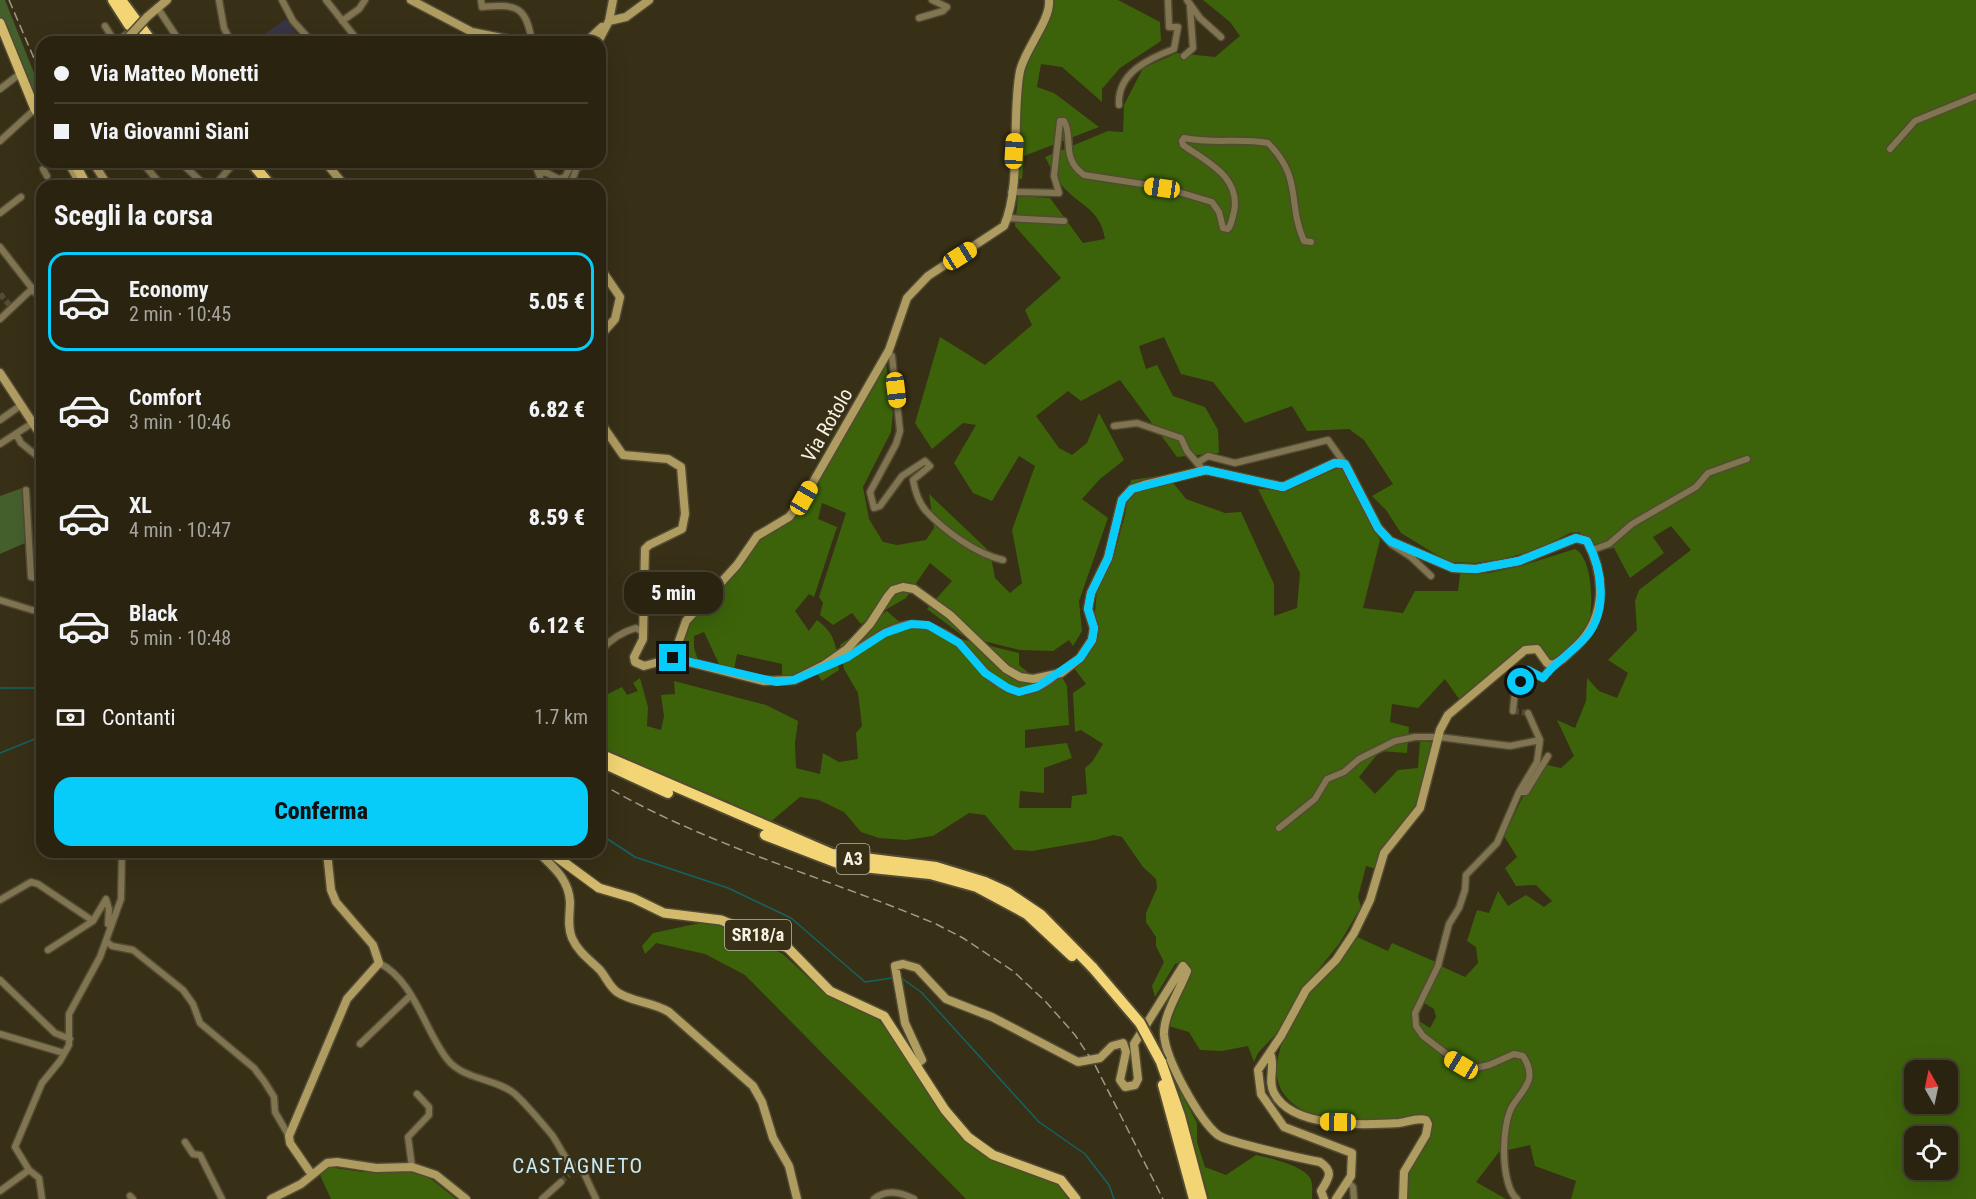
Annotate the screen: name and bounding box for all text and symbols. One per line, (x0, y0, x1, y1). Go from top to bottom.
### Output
text: Via Matteo Monetti (90, 61, 259, 86)
text: Via Giovanni Siani (90, 119, 249, 144)
car (1004, 133, 1024, 169)
car (1143, 177, 1181, 199)
text: Scegli la corsa (54, 200, 213, 232)
car (940, 239, 980, 273)
icon: car (57, 275, 111, 329)
text: Economy (129, 277, 209, 302)
text: 5.05 € (529, 289, 585, 314)
text: 2 min · 10:45 (129, 302, 231, 326)
car (885, 371, 907, 409)
icon: car (57, 383, 111, 437)
street label: Via Rotolo (796, 384, 858, 466)
text: Comfort (129, 385, 202, 410)
text: 6.82 € (529, 397, 585, 422)
text: 3 min · 10:46 (129, 410, 231, 434)
car (787, 478, 821, 518)
icon: car (57, 491, 111, 545)
text: XL (129, 493, 152, 518)
text: 8.59 € (529, 505, 585, 530)
text: 4 min · 10:47 (129, 518, 231, 542)
callout: 5 min (624, 571, 722, 613)
text: 5 min (651, 581, 696, 605)
icon: car (57, 599, 111, 653)
text: Black (129, 601, 178, 626)
text: 6.12 € (529, 613, 585, 638)
text: 5 min · 10:48 (129, 626, 231, 650)
route end (659, 644, 686, 671)
route start (1507, 668, 1534, 695)
icon: cash (54, 701, 87, 734)
text: Contanti (102, 705, 175, 730)
text: 1.7 km (534, 705, 588, 729)
button: Conferma (54, 777, 588, 846)
road number: A3 (836, 844, 870, 874)
road number: SR18/a (725, 920, 791, 950)
car (1441, 1048, 1481, 1082)
north arrow (1904, 1060, 1958, 1114)
map controls (1904, 1060, 1958, 1180)
car (1320, 1113, 1356, 1131)
button: locate (1904, 1126, 1958, 1180)
district label: CASTAGNETO (512, 1154, 644, 1178)

